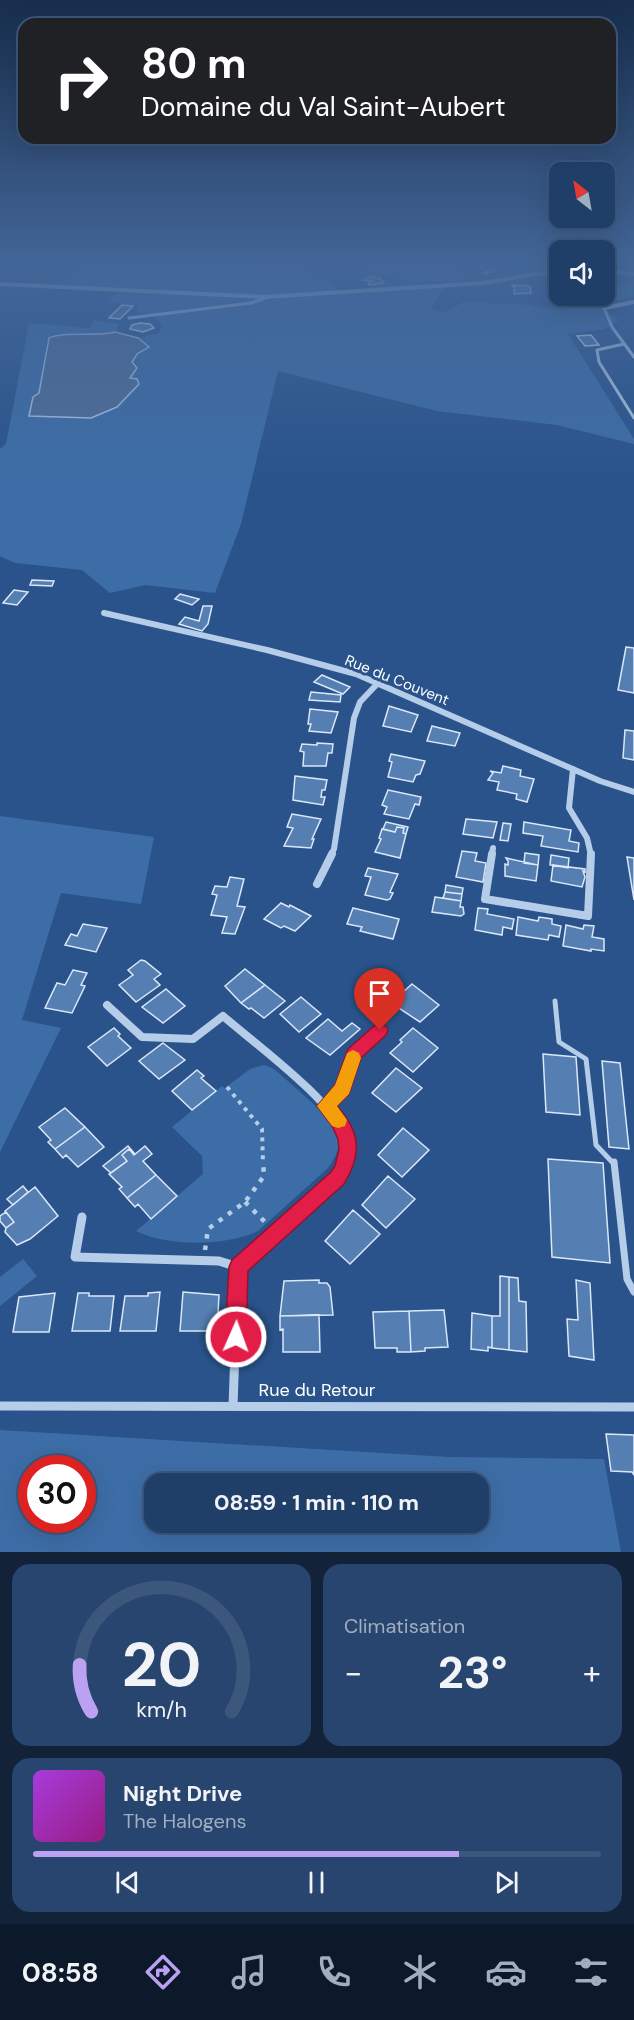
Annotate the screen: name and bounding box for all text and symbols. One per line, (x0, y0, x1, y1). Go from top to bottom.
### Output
text: 80 m (141, 36, 247, 91)
icon: right (42, 42, 120, 120)
text: Domaine du Val Saint-Aubert (141, 89, 505, 124)
north arrow (549, 162, 615, 228)
map controls (549, 162, 615, 306)
button: sound (549, 240, 615, 306)
street label: Rue du Couvent (342, 650, 452, 710)
pin (354, 968, 405, 1030)
icon: arrive (363, 977, 396, 1010)
position arrow (204, 1305, 268, 1369)
street label: Rue du Retour (259, 1378, 376, 1402)
speed limit sign: 30 (18, 1455, 96, 1533)
text: 08:59 · 1 min · 110 m (214, 1488, 419, 1517)
text: Climatisation (344, 1613, 465, 1639)
text: 20 (122, 1624, 201, 1705)
text: 23° (438, 1643, 507, 1702)
text: − (344, 1651, 362, 1694)
text: + (583, 1651, 601, 1694)
text: km/h (136, 1696, 187, 1724)
text: Night Drive (123, 1779, 242, 1808)
text: The Halogens (123, 1808, 246, 1834)
icon: previous (111, 1866, 144, 1899)
icon: pause (300, 1866, 333, 1899)
icon: next (490, 1866, 523, 1899)
icon: directions (142, 1951, 184, 1993)
icon: music (228, 1951, 270, 1993)
icon: phone (313, 1951, 355, 1993)
icon: climate (399, 1951, 441, 1993)
icon: car (485, 1951, 527, 1993)
icon: filters (570, 1951, 612, 1993)
text: 08:58 (22, 1955, 99, 1990)

